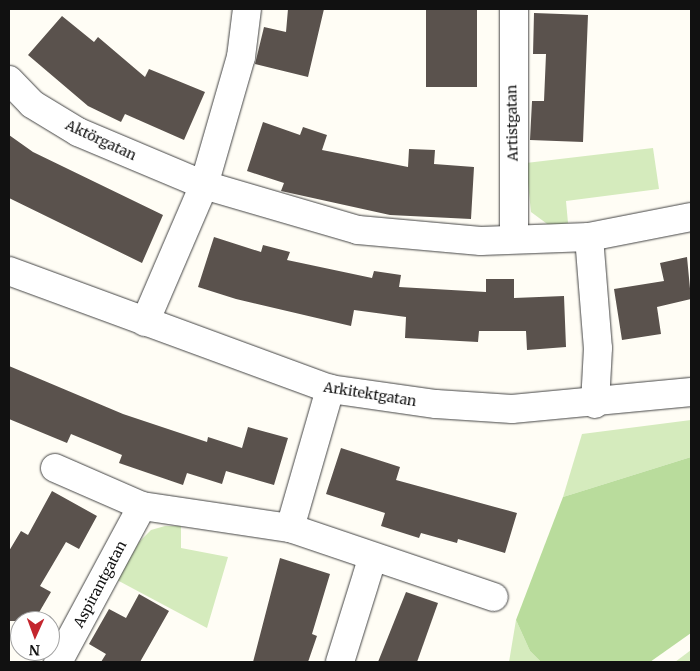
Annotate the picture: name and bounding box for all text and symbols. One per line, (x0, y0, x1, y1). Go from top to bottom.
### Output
street label: Artistgatan (503, 85, 521, 161)
street label: Aktörgatan (63, 116, 139, 164)
street label: Arkitektgatan (322, 378, 418, 410)
street label: Aspirantgatan (70, 538, 130, 630)
north arrow (10, 611, 60, 661)
text: N (29, 641, 40, 659)

